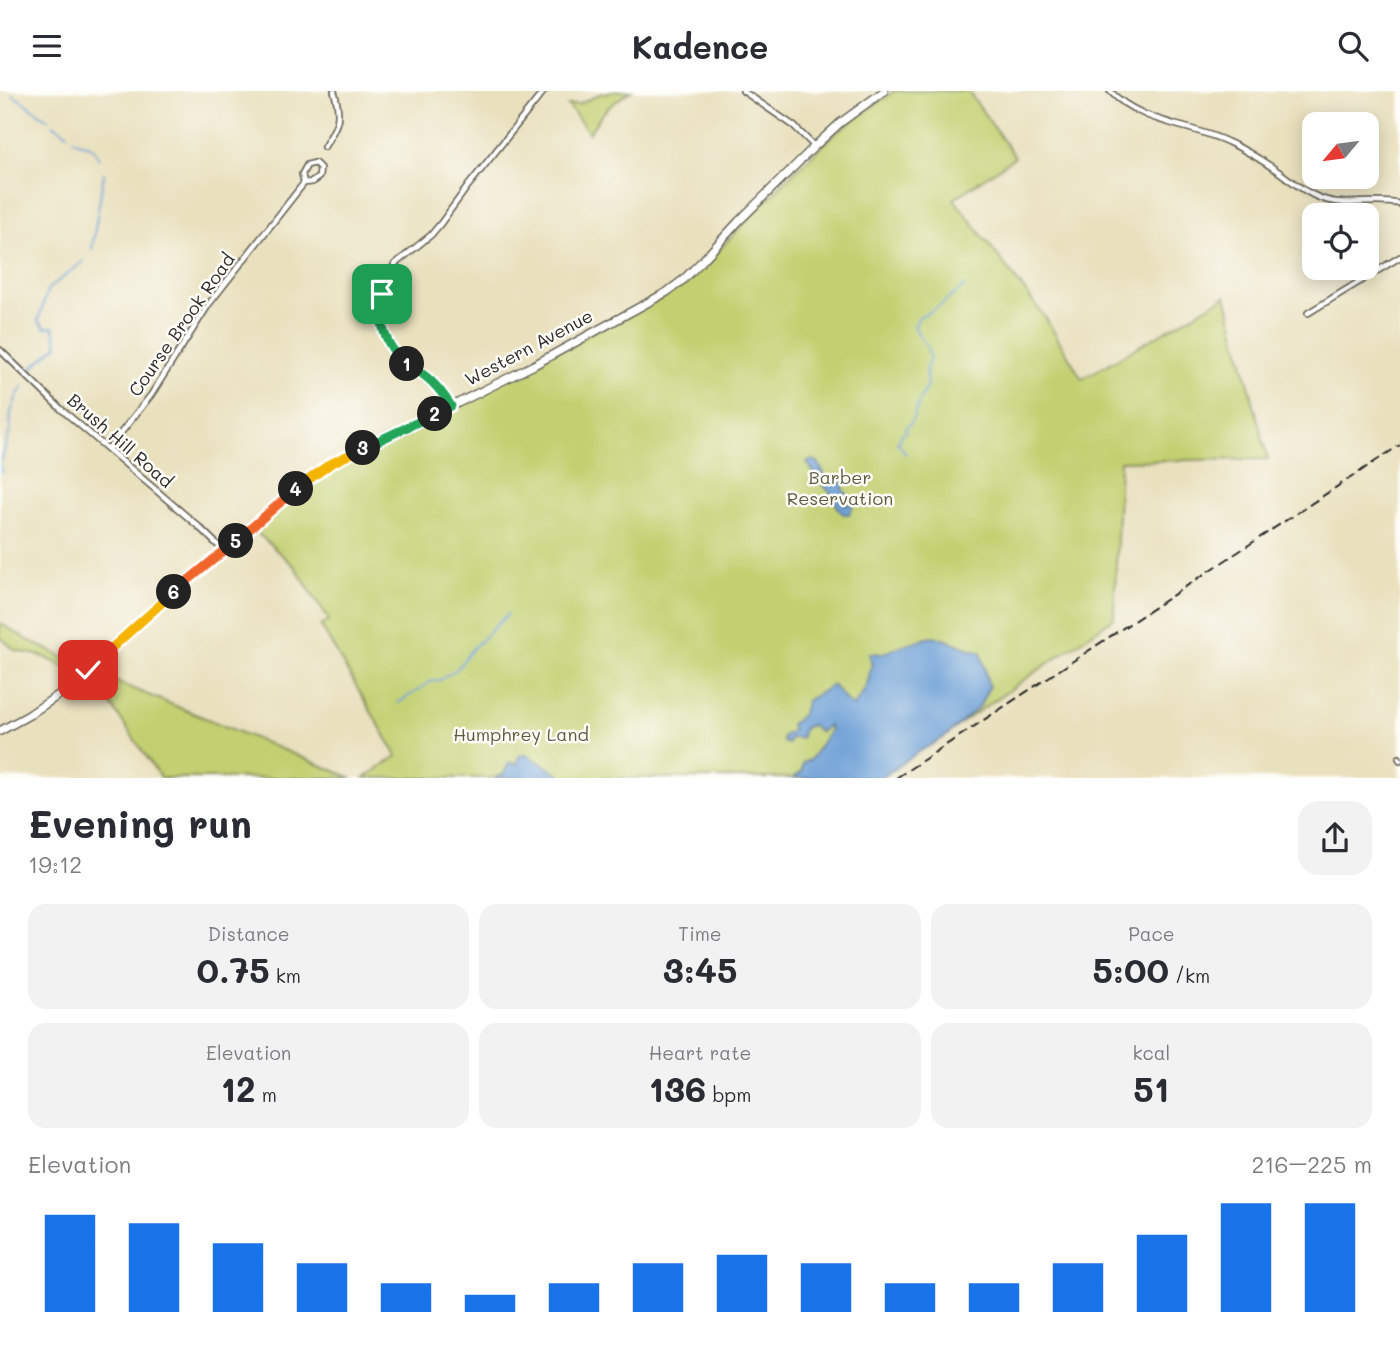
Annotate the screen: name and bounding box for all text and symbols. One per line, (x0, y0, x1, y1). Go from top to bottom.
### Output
text: Kadence (632, 25, 768, 67)
icon: menu (28, 27, 66, 65)
icon: search (1334, 27, 1372, 65)
north arrow (1302, 112, 1379, 189)
map controls (1302, 112, 1379, 280)
button: locate (1302, 203, 1379, 280)
street label: Course Brook Road (123, 248, 240, 401)
pin (352, 264, 412, 324)
icon: arrive (363, 275, 401, 313)
street label: Western Avenue (460, 303, 597, 391)
pin: 1 (390, 347, 424, 381)
text: 1 (402, 351, 411, 376)
street label: Brush Hill Road (63, 388, 179, 493)
pin: 2 (418, 397, 452, 431)
text: 2 (429, 401, 440, 426)
pin: 3 (346, 431, 380, 465)
text: 3 (357, 435, 368, 460)
park label: Barber Reservation (787, 465, 893, 510)
pin: 4 (278, 471, 314, 507)
text: 4 (289, 476, 302, 501)
pin: 5 (218, 524, 254, 559)
text: 5 (230, 528, 241, 553)
pin: 6 (156, 575, 192, 609)
text: 6 (168, 579, 179, 604)
pin (58, 640, 118, 700)
icon: check (69, 651, 107, 689)
park label: Humphrey Land (453, 722, 589, 746)
text: Evening run (28, 798, 252, 848)
button: share (1298, 801, 1372, 875)
text: 19:12 (28, 849, 82, 879)
text: Distance (208, 921, 290, 946)
text: Time (678, 921, 722, 946)
text: Pace (1128, 921, 1175, 946)
text: 0.75 (196, 946, 270, 992)
text: 3:45 (663, 946, 737, 992)
text: 5:00 (1092, 946, 1169, 992)
text: km (270, 963, 301, 988)
text: /km (1169, 963, 1210, 988)
text: Elevation (206, 1040, 291, 1065)
text: Heart rate (649, 1040, 751, 1065)
text: kcal (1132, 1040, 1170, 1065)
text: 12 (221, 1065, 256, 1111)
text: 136 (649, 1065, 706, 1111)
text: 51 (1133, 1065, 1169, 1111)
text: m (256, 1082, 277, 1107)
text: bpm (706, 1082, 751, 1107)
text: Elevation (28, 1149, 131, 1179)
text: 216–225 m (1251, 1149, 1372, 1179)

